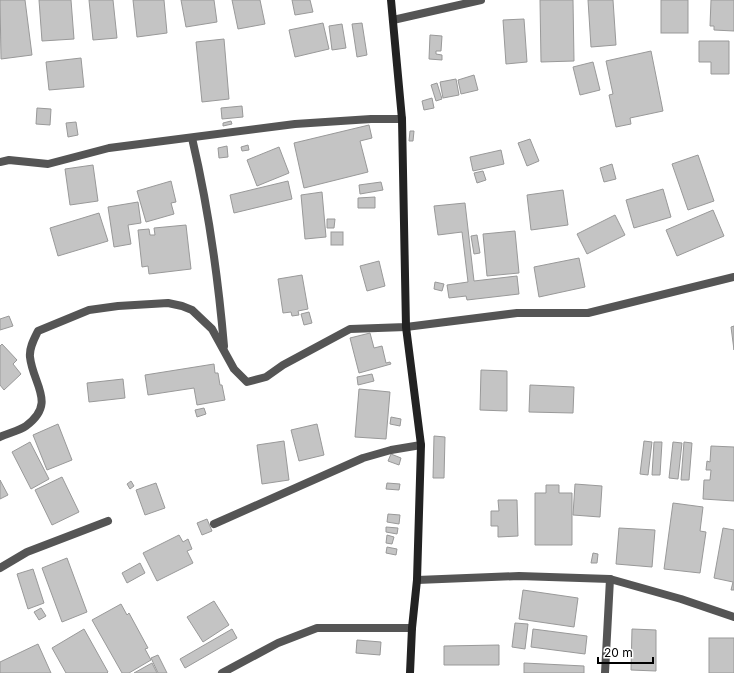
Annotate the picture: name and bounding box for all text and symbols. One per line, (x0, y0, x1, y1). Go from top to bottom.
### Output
scale bar (598, 639, 653, 665)
text: 20 m (604, 645, 633, 660)

